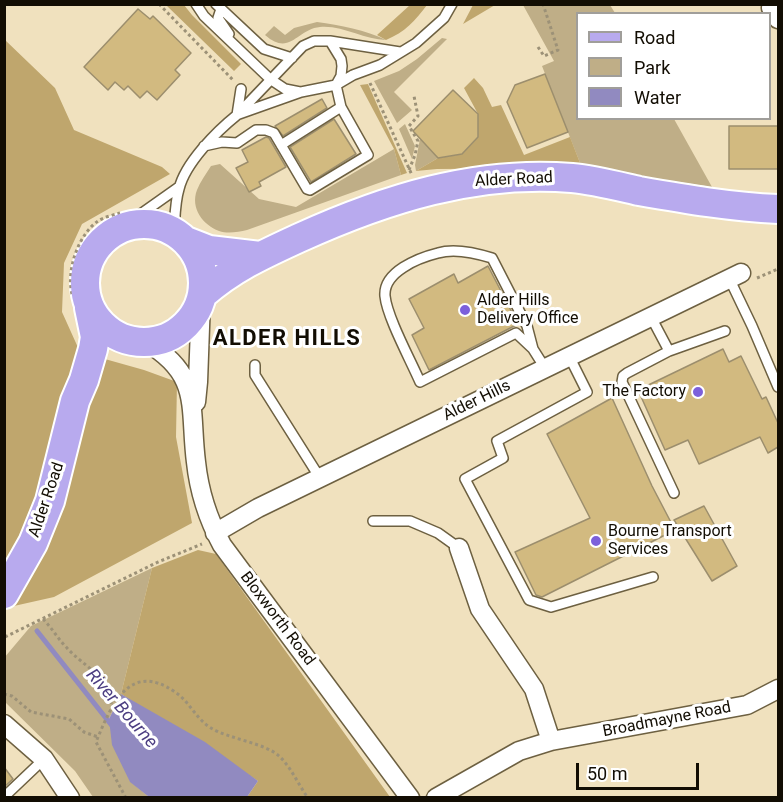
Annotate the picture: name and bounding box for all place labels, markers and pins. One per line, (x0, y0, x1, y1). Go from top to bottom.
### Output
place label: Alder Hills Delivery Office (477, 291, 579, 329)
marker: Alder Hills Delivery Office (458, 303, 472, 317)
place label: The Factory (602, 382, 686, 402)
marker: The Factory (691, 385, 705, 399)
place label: Bourne Transport Services (608, 522, 732, 560)
marker: Bourne Transport Services (589, 534, 603, 548)

